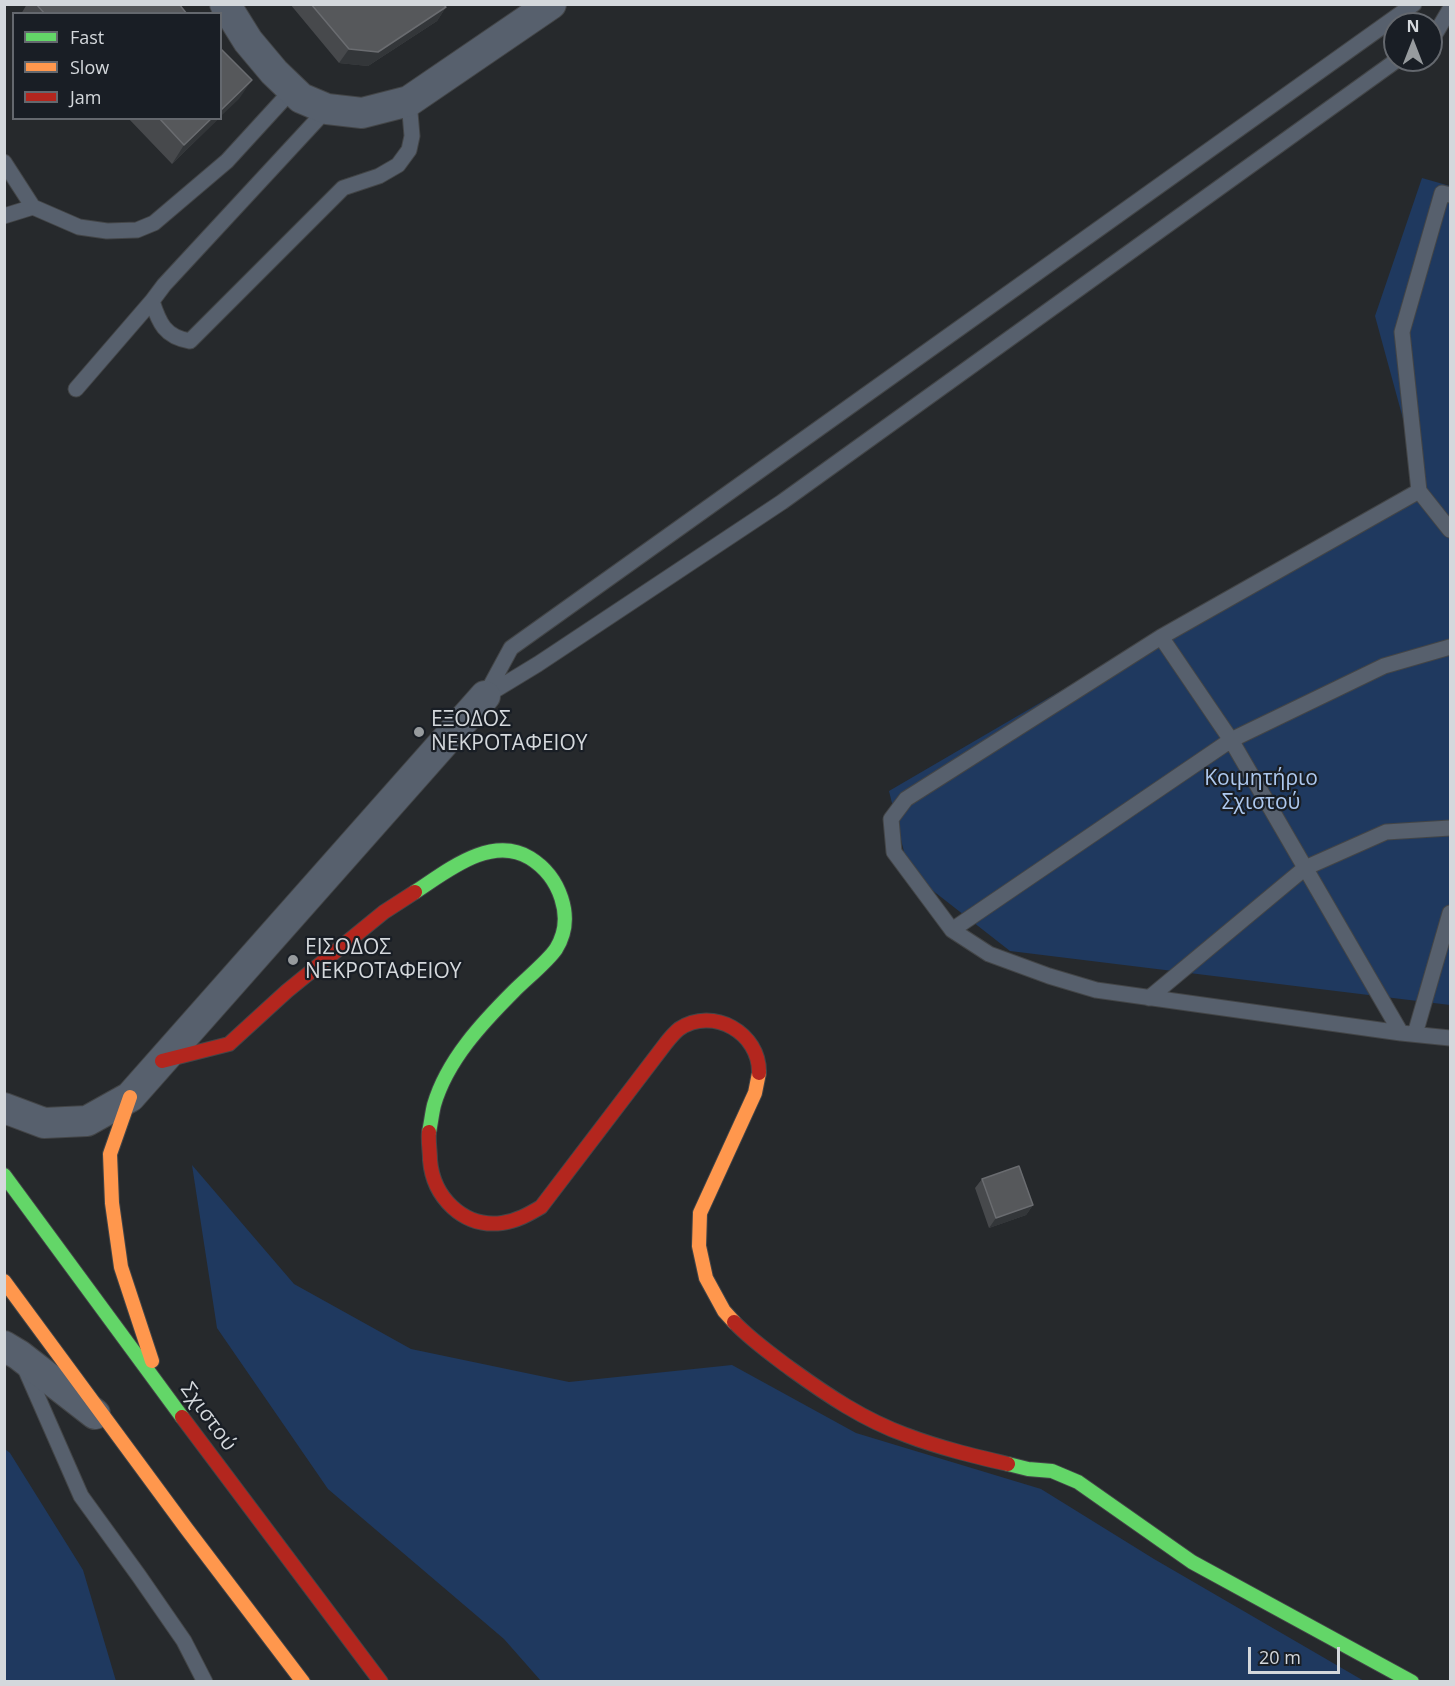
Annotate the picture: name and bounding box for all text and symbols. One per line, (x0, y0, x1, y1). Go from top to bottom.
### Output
legend (12, 12, 222, 120)
north arrow (1383, 12, 1443, 72)
text: N (1406, 15, 1420, 37)
text: Fast (70, 25, 104, 49)
text: Slow (70, 55, 109, 79)
text: Jam (70, 85, 102, 109)
place label: ΕΞΟΔΟΣ ΝΕΚΡΟΤΑΦΕΙΟΥ (431, 707, 587, 757)
marker: ΕΞΟΔΟΣ ΝΕΚΡΟΤΑΦΕΙΟΥ (412, 725, 426, 739)
park label: Κοιμητήριο Σχιστού (1204, 766, 1318, 816)
place label: ΕΙΣΟΔΟΣ ΝΕΚΡΟΤΑΦΕΙΟΥ (305, 935, 461, 985)
marker: ΕΙΣΟΔΟΣ ΝΕΚΡΟΤΑΦΕΙΟΥ (286, 953, 300, 967)
street label: Σχιστού (175, 1378, 241, 1456)
scale bar (1251, 1635, 1342, 1673)
text: 20 m (1259, 1645, 1301, 1669)

